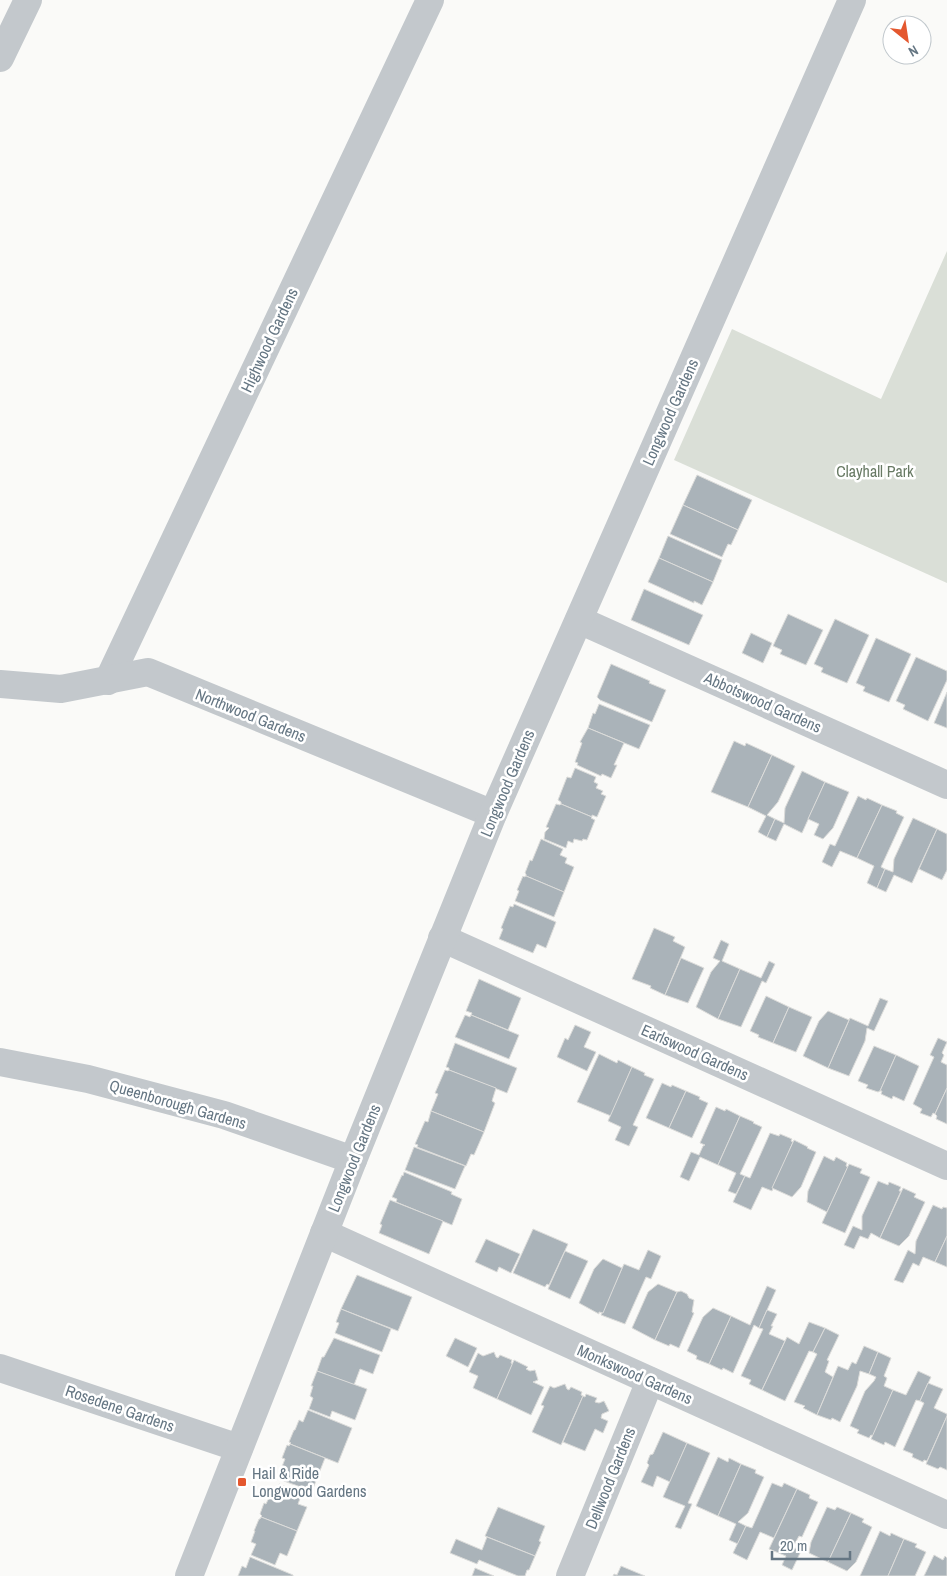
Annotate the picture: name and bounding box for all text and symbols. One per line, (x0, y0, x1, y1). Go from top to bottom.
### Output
north arrow (882, 15, 932, 65)
text: N (905, 41, 922, 61)
street label: Highwood Gardens (235, 284, 303, 396)
street label: Longwood Gardens (637, 355, 703, 469)
park label: Clayhall Park (836, 460, 914, 482)
street label: Abbotswood Gardens (700, 666, 825, 738)
street label: Northwood Gardens (192, 683, 310, 747)
street label: Longwood Gardens (475, 726, 539, 840)
street label: Earlswood Gardens (638, 1019, 752, 1085)
street label: Queenborough Gardens (107, 1074, 249, 1134)
street label: Longwood Gardens (322, 1101, 386, 1215)
street label: Monkswood Gardens (574, 1339, 696, 1409)
street label: Rosedene Gardens (63, 1379, 177, 1437)
street label: Dellwood Gardens (580, 1424, 640, 1532)
place label: Hail & Ride Longwood Gardens (252, 1462, 367, 1502)
marker: Hail & Ride Longwood Gardens (236, 1476, 248, 1488)
scale bar (772, 1528, 850, 1560)
text: 20 m (780, 1535, 807, 1556)

